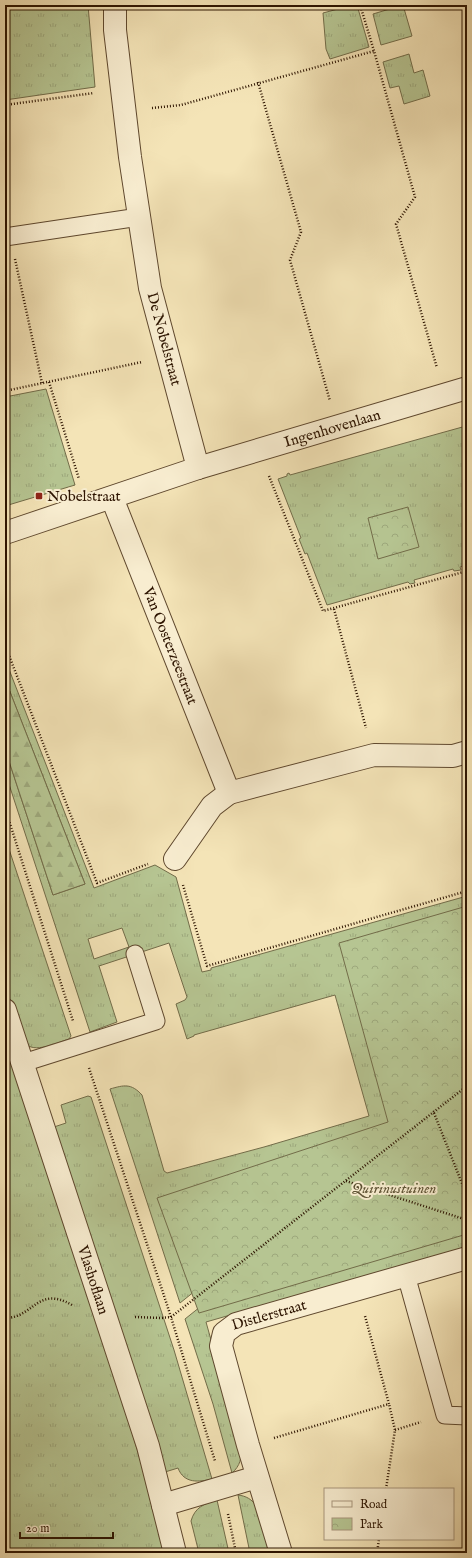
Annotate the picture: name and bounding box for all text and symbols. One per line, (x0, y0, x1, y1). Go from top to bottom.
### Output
street label: De Nobelstraat (142, 290, 186, 388)
street label: Ingenhovenlaan (282, 405, 383, 451)
place label: Nobelstraat (47, 487, 121, 506)
marker: Nobelstraat (34, 491, 44, 501)
street label: Van Oosterzeestraat (138, 583, 202, 707)
park label: Quirinustuinen (352, 1179, 436, 1198)
street label: Vlashoflaan (73, 1242, 114, 1317)
street label: Distlerstraat (229, 1295, 308, 1334)
legend (324, 1488, 454, 1540)
text: Road (360, 1497, 388, 1512)
scale bar (20, 1514, 113, 1540)
text: Park (360, 1517, 383, 1532)
text: 20 m (26, 1521, 49, 1536)

